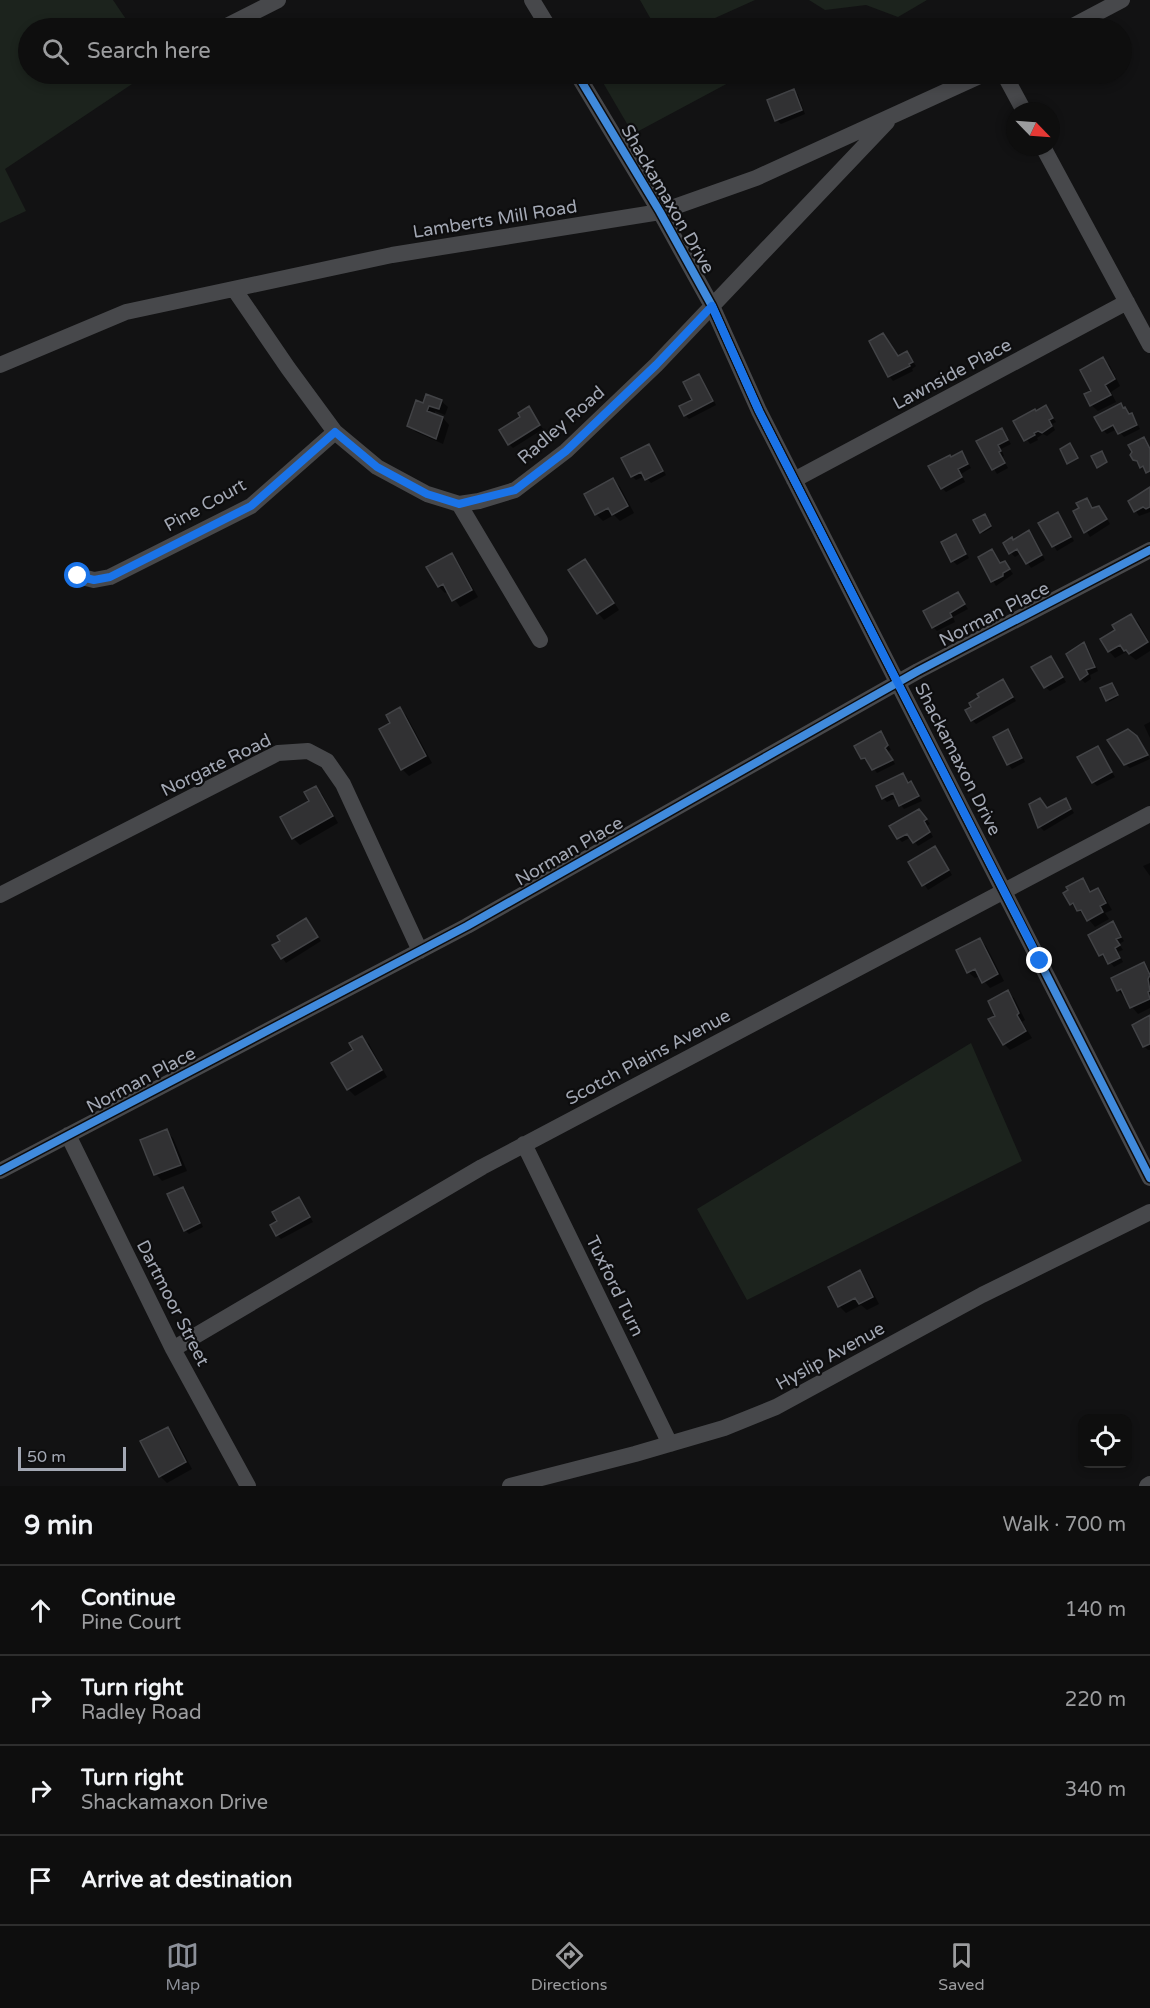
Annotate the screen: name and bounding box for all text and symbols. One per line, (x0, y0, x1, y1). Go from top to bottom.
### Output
search box (18, 18, 1132, 84)
icon: search (39, 35, 72, 68)
text: Search here (87, 38, 211, 64)
north arrow (1006, 102, 1060, 156)
street label: Shackamaxon Drive (616, 121, 720, 277)
street label: Lamberts Mill Road (411, 195, 579, 243)
street label: Lawnside Place (889, 333, 1015, 415)
street label: Radley Road (513, 381, 609, 469)
street label: Pine Court (160, 473, 250, 536)
route start (64, 562, 90, 588)
street label: Norman Place (935, 577, 1053, 651)
street label: Shackamaxon Drive (910, 679, 1006, 839)
street label: Norgate Road (157, 729, 275, 801)
street label: Norman Place (511, 811, 627, 891)
route end (1026, 947, 1052, 973)
street label: Scotch Plains Avenue (562, 1004, 734, 1110)
street label: Norman Place (83, 1042, 199, 1118)
street label: Tuxford Turn (581, 1232, 649, 1340)
street label: Dartmoor Street (132, 1236, 214, 1370)
street label: Hyslip Avenue (772, 1317, 888, 1395)
map controls (1078, 1414, 1132, 1468)
button: locate (1078, 1414, 1132, 1468)
scale bar (18, 1444, 126, 1472)
text: 50 m (27, 1447, 66, 1467)
text: 9 min (24, 1510, 93, 1541)
text: Walk · 700 m (1003, 1513, 1126, 1537)
text: Continue (81, 1585, 176, 1611)
icon: ahead (24, 1594, 57, 1627)
text: 140 m (1065, 1598, 1126, 1622)
text: Pine Court (81, 1611, 181, 1635)
text: Turn right (81, 1675, 183, 1701)
icon: right (24, 1684, 57, 1717)
text: 220 m (1065, 1688, 1126, 1712)
text: Radley Road (81, 1701, 202, 1725)
text: Turn right (81, 1765, 183, 1791)
icon: right (24, 1774, 57, 1807)
text: 340 m (1065, 1778, 1126, 1802)
text: Shackamaxon Drive (81, 1791, 268, 1815)
icon: arrive (24, 1864, 57, 1897)
text: Arrive at destination (81, 1867, 292, 1893)
tab: Map (165, 1939, 200, 1995)
tab: Directions (531, 1939, 607, 1995)
tab: Saved (938, 1939, 985, 1995)

